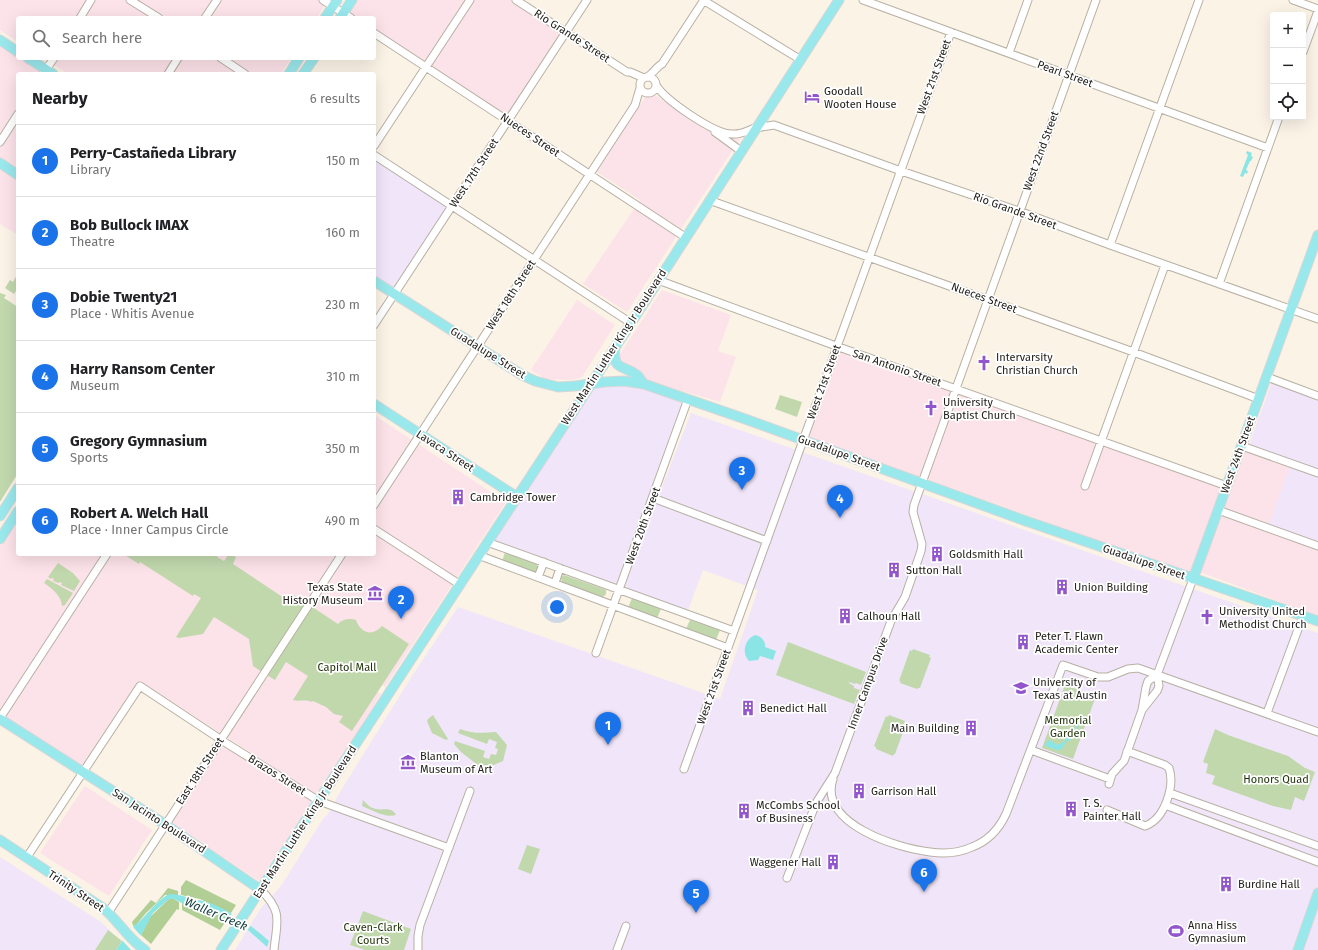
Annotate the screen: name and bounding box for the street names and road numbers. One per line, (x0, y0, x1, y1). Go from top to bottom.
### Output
street label: Rio Grande Street (532, 7, 612, 65)
street label: West 21st Street (914, 38, 954, 116)
street label: Pearl Street (1035, 58, 1095, 90)
street label: West 22nd Street (1021, 109, 1061, 193)
street label: Nueces Street (498, 110, 562, 160)
street label: West 17th Street (447, 136, 501, 210)
street label: Rio Grande Street (972, 190, 1058, 232)
street label: West 18th Street (483, 257, 539, 333)
street label: West Martin Luther King Jr Boulevard (559, 267, 669, 427)
street label: Nueces Street (949, 280, 1019, 316)
street label: Guadalupe Street (448, 325, 528, 381)
street label: West 21st Street (804, 343, 844, 421)
street label: San Antonio Street (851, 347, 943, 389)
street label: West 24th Street (1218, 415, 1258, 495)
street label: Lavaca Street (414, 427, 476, 475)
street label: Guadalupe Street (796, 432, 882, 474)
street label: West 20th Street (623, 485, 663, 567)
street label: Guadalupe Street (1101, 542, 1187, 582)
street label: Inner Campus Drive (845, 635, 891, 731)
street label: West 21st Street (694, 648, 734, 726)
street label: East 18th Street (173, 735, 227, 807)
street label: East Martin Luther King Jr Boulevard (251, 743, 359, 901)
street label: Brazos Street (246, 752, 308, 798)
street label: San Jacinto Boulevard (110, 786, 208, 856)
street label: Trinity Street (46, 868, 106, 914)

